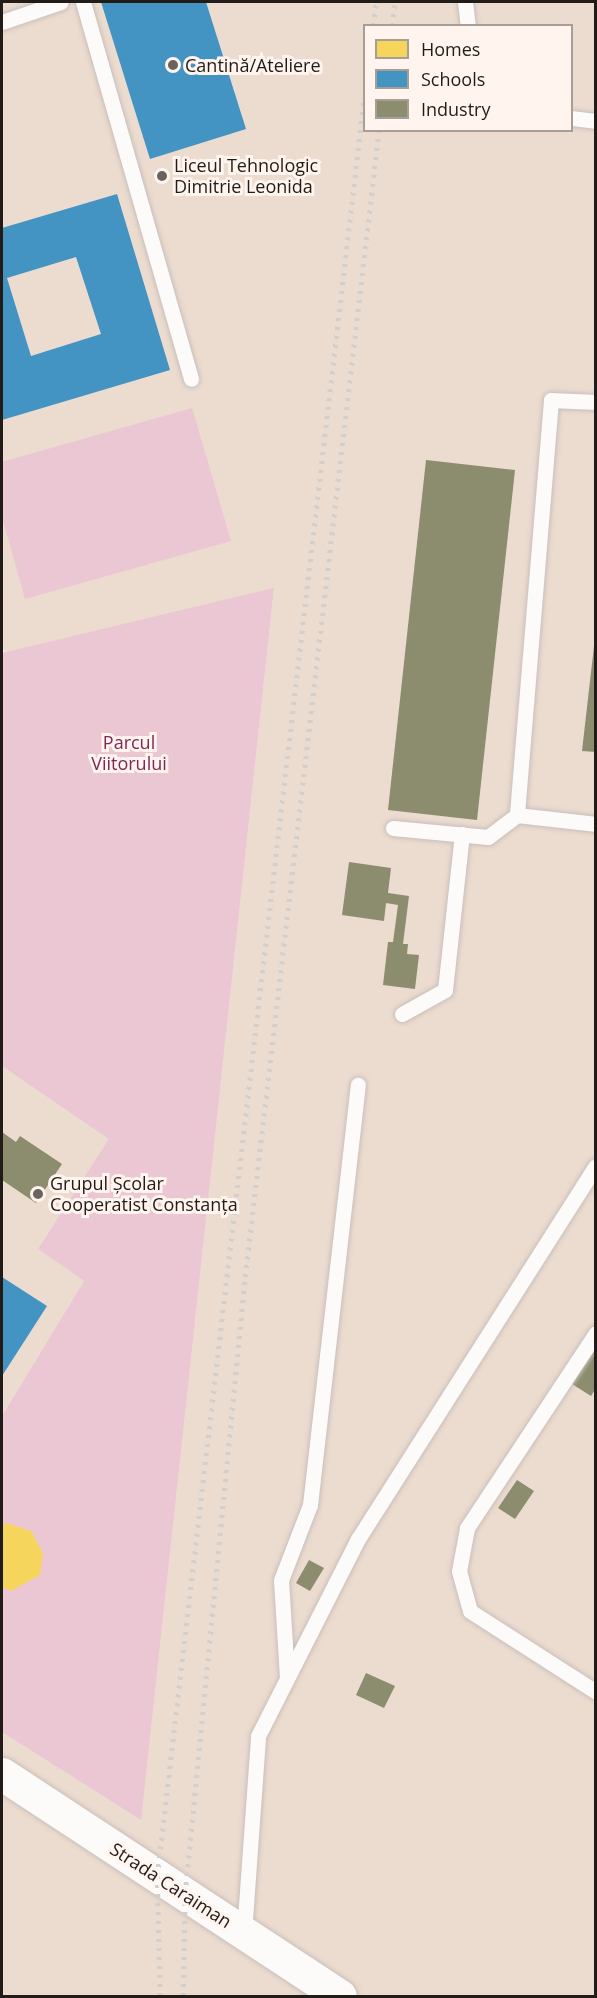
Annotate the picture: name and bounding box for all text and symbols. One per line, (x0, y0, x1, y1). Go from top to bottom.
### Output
legend (363, 24, 573, 132)
text: Homes (421, 37, 480, 61)
place label: Cantină/Ateliere (185, 54, 321, 76)
marker: Cantină/Ateliere (166, 58, 180, 72)
text: Schools (421, 67, 485, 91)
text: Industry (421, 97, 491, 121)
place label: Liceul Tehnologic Dimitrie Leonida (174, 155, 318, 198)
marker: Liceul Tehnologic Dimitrie Leonida (155, 169, 169, 183)
park label: Parcul Viitorului (91, 732, 167, 774)
place label: Grupul Școlar Cooperatist Constanța (50, 1173, 238, 1216)
marker: Grupul Școlar Cooperatist Constanța (31, 1187, 45, 1201)
street label: Strada Caraiman (106, 1838, 236, 1932)

